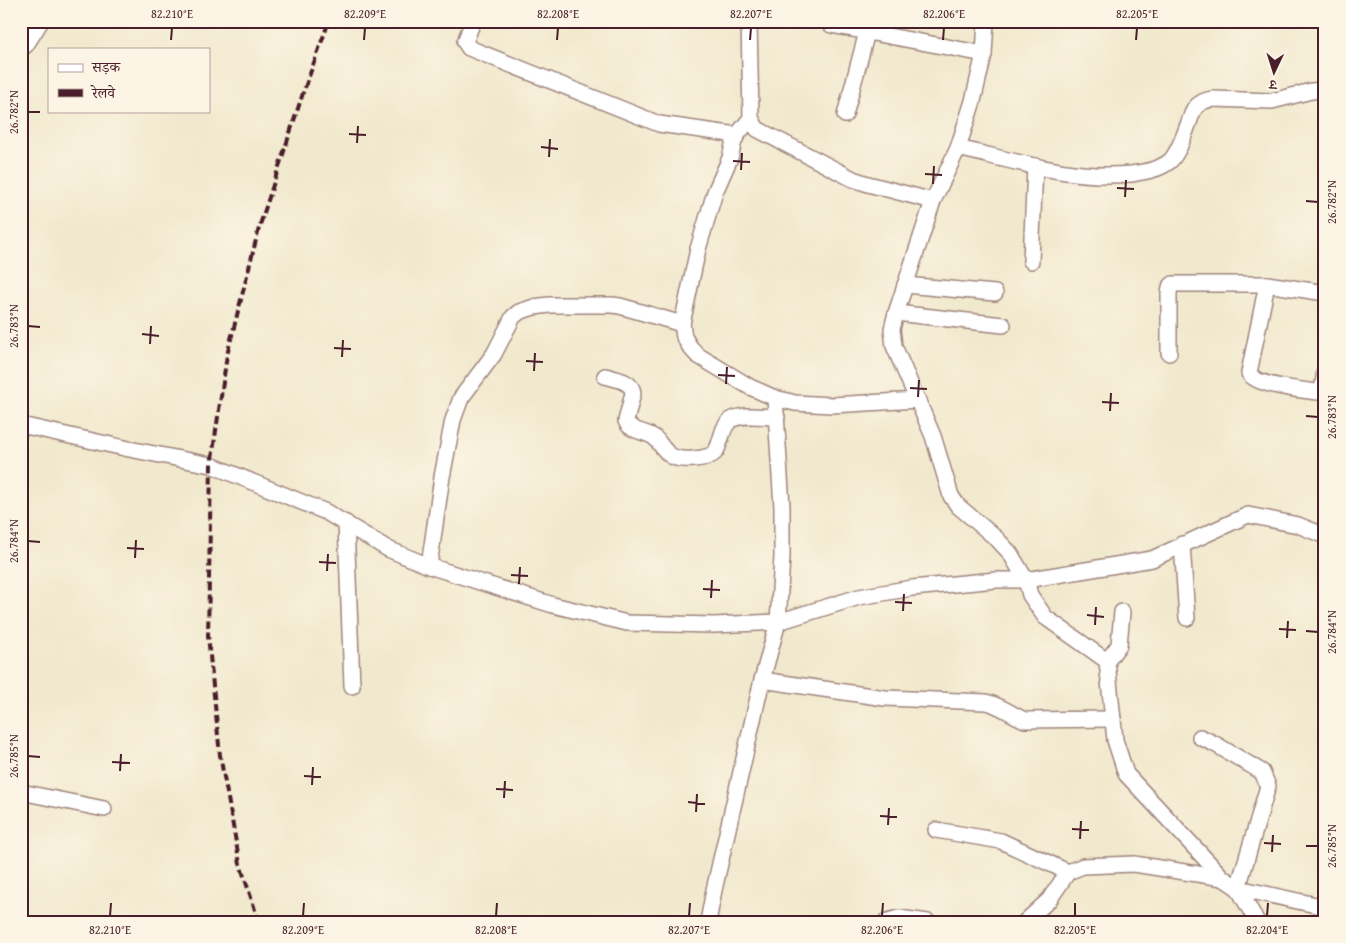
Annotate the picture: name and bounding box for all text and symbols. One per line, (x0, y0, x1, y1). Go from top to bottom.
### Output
text: 82.210°E (151, 5, 193, 22)
text: 82.209°E (344, 5, 386, 22)
text: 82.208°E (537, 5, 579, 22)
text: 82.207°E (730, 5, 772, 22)
text: 82.206°E (923, 5, 965, 22)
text: 82.205°E (1116, 5, 1158, 22)
legend (48, 48, 210, 112)
north arrow (1248, 48, 1298, 98)
text: सड़क (91, 56, 121, 77)
text: उ (1268, 75, 1278, 95)
text: रेलवे (90, 82, 116, 103)
text: 26.782°N (5, 90, 22, 134)
text: 26.782°N (1323, 180, 1340, 224)
text: 26.783°N (5, 304, 22, 348)
text: 26.783°N (1323, 395, 1340, 439)
text: 26.784°N (5, 519, 22, 563)
text: 26.784°N (1323, 610, 1340, 654)
text: 26.785°N (5, 734, 22, 778)
text: 26.785°N (1323, 824, 1340, 868)
text: 82.210°E (89, 921, 131, 938)
text: 82.209°E (282, 921, 324, 938)
text: 82.208°E (475, 921, 517, 938)
text: 82.207°E (668, 921, 710, 938)
text: 82.206°E (861, 921, 903, 938)
text: 82.205°E (1054, 921, 1096, 938)
text: 82.204°E (1246, 921, 1288, 938)

